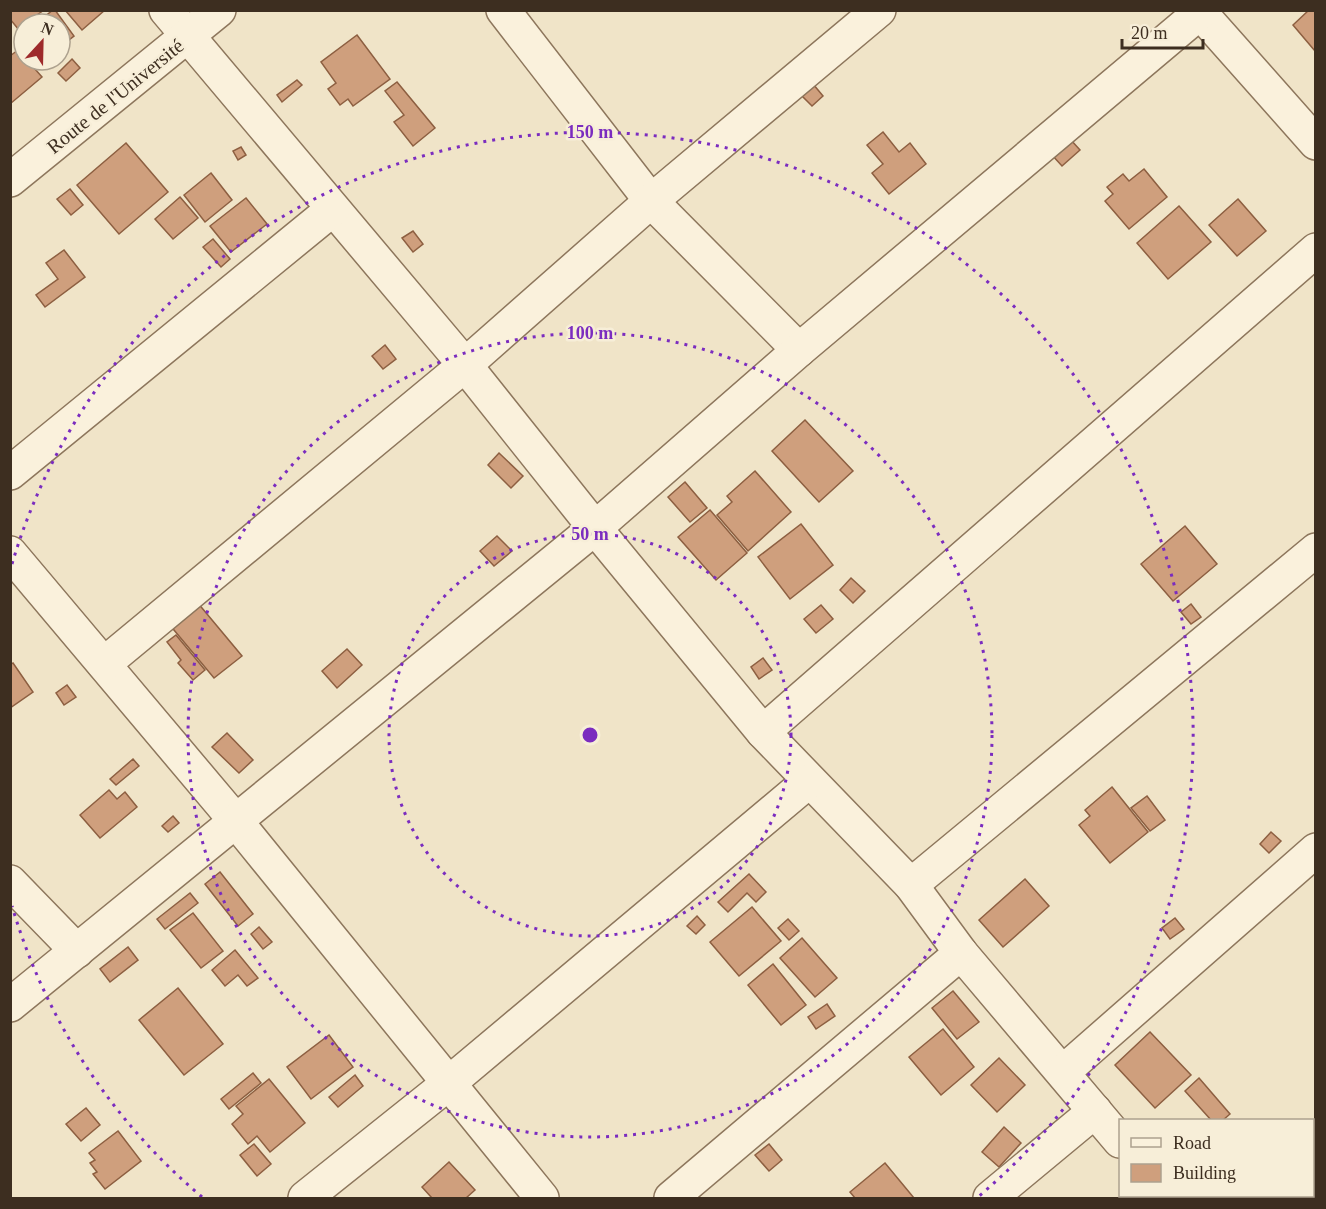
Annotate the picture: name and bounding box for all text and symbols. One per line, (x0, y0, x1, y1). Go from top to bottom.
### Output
north arrow (12, 12, 72, 72)
scale bar (1122, 12, 1203, 50)
text: N (39, 19, 56, 39)
text: 20 m (1131, 23, 1168, 43)
street label: Route de l'Université (42, 34, 188, 158)
text: 150 m (567, 122, 613, 142)
text: 100 m (567, 323, 613, 343)
text: 50 m (571, 524, 609, 544)
centre of rings (580, 725, 600, 745)
legend (1119, 1119, 1314, 1197)
text: Road (1173, 1133, 1211, 1153)
text: Building (1173, 1163, 1236, 1183)

